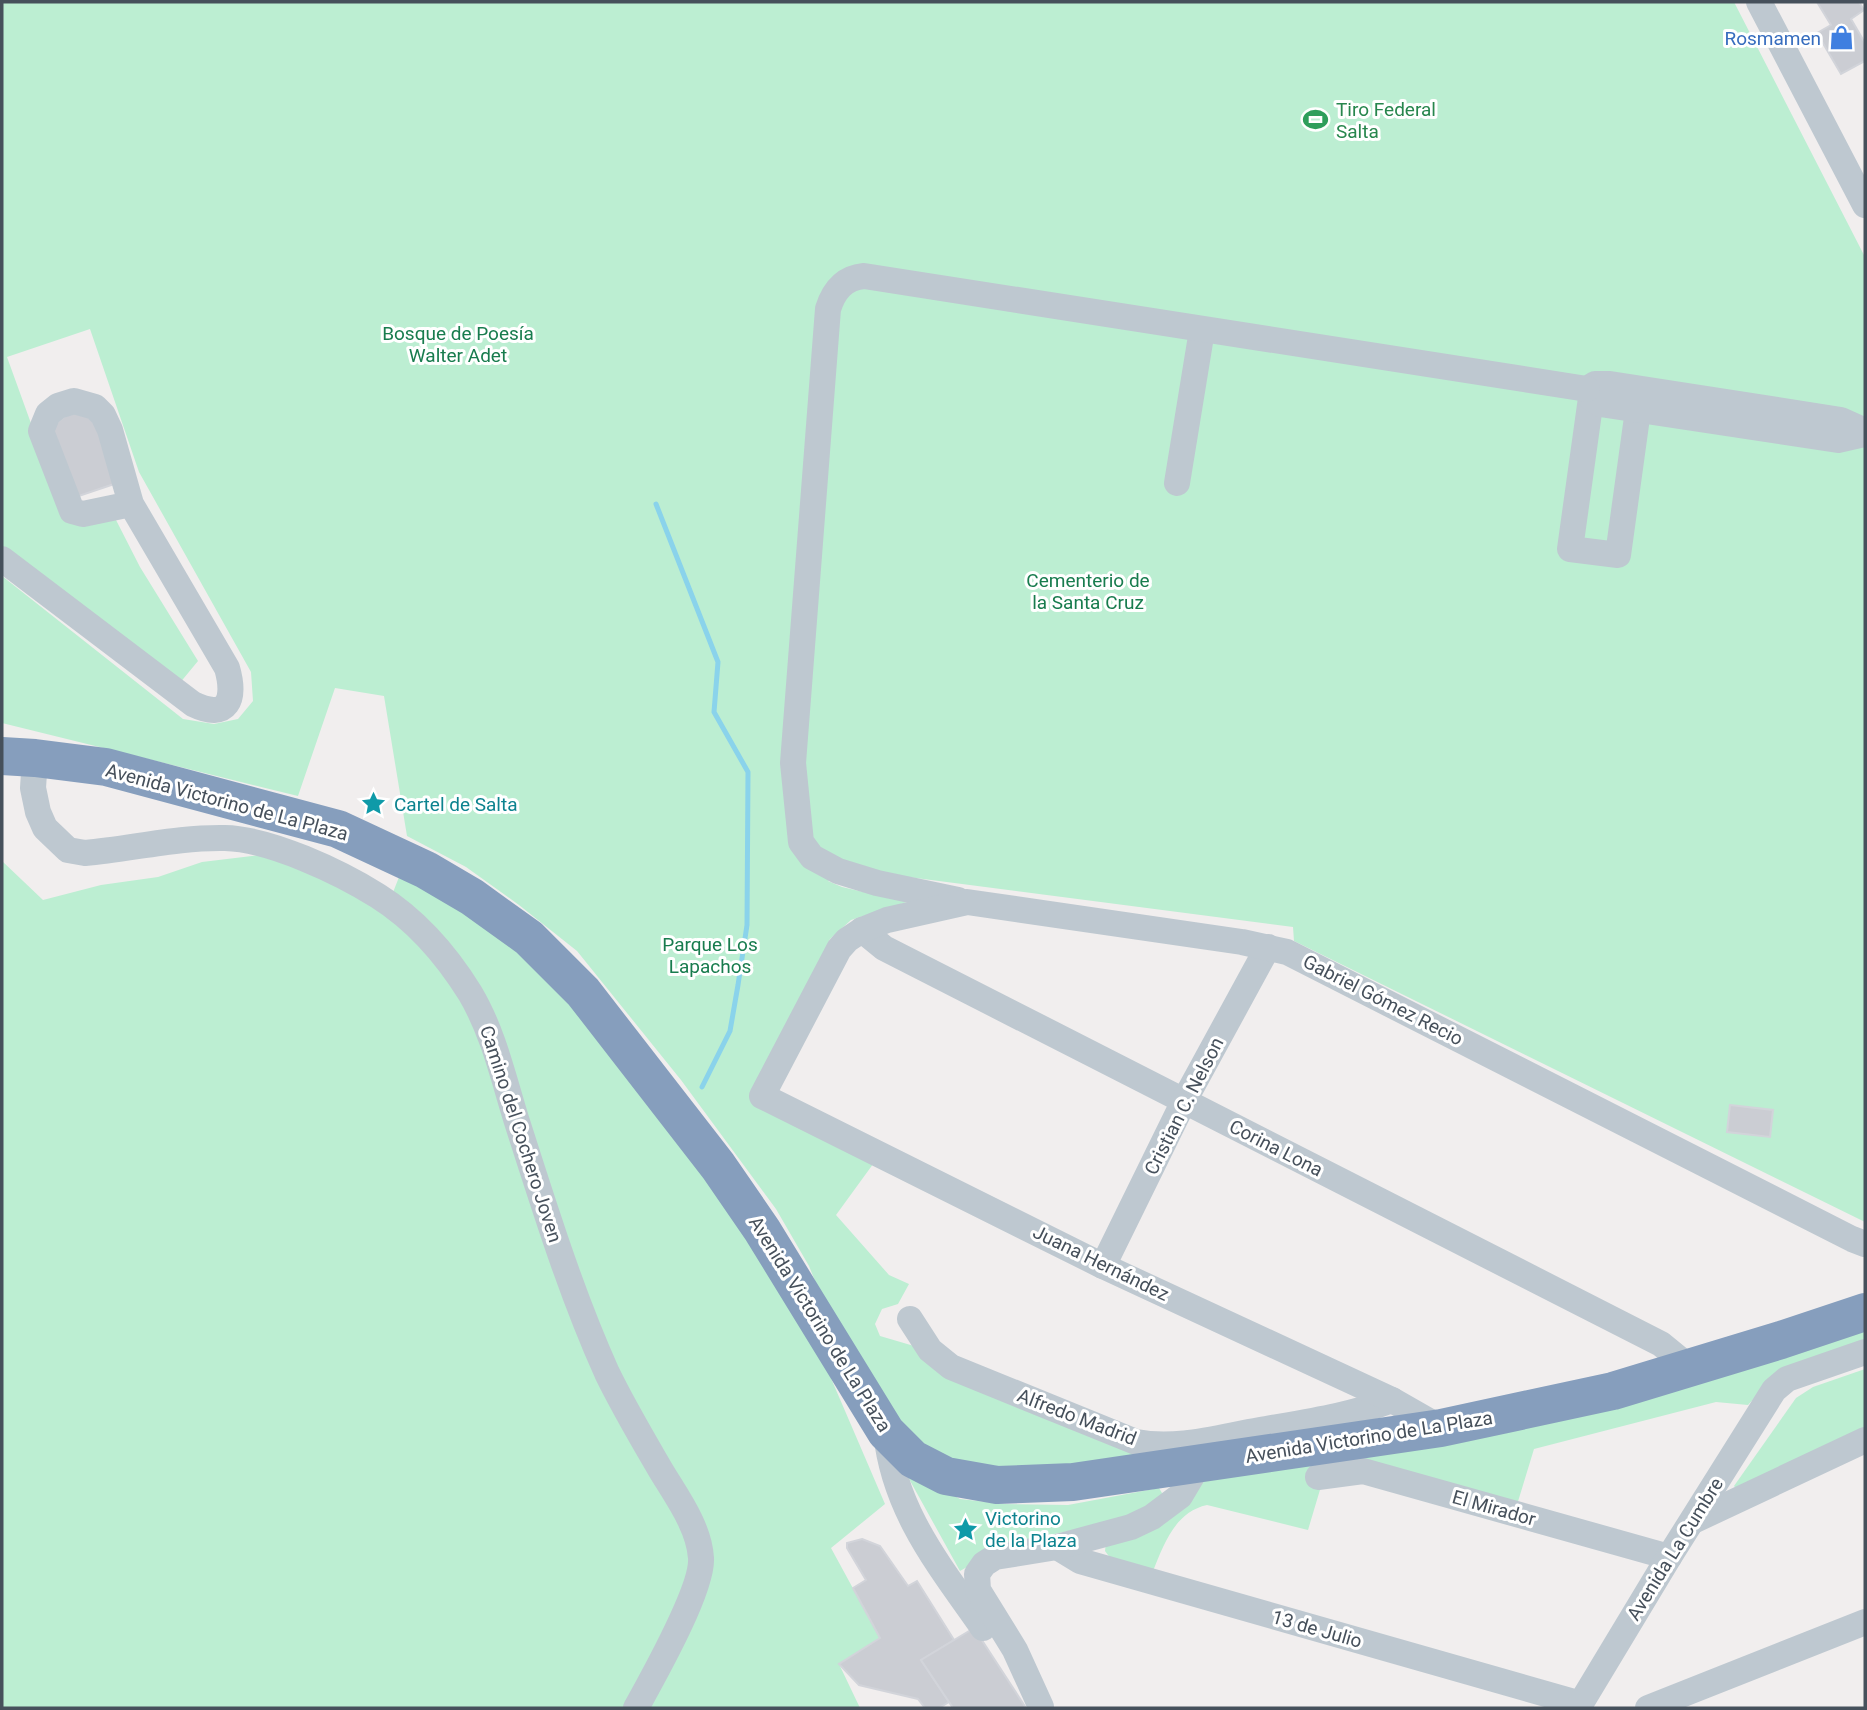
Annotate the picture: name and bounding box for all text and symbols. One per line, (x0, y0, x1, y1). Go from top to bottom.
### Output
shop icon: Rosmamen (1827, 24, 1855, 52)
place label: Rosmamen (1724, 27, 1821, 50)
place label: Tiro Federal Salta (1336, 98, 1436, 143)
sports icon: Tiro Federal Salta (1302, 106, 1330, 134)
park label: Bosque de Poesía Walter Adet (382, 322, 534, 367)
park label: Cementerio de la Santa Cruz (1026, 569, 1150, 614)
street label: Avenida Victorino de La Plaza (103, 759, 351, 845)
place icon: Cartel de Salta (360, 790, 388, 818)
place label: Cartel de Salta (394, 793, 518, 816)
park label: Parque Los Lapachos (662, 933, 758, 978)
street label: Gabriel Gómez Recio (1299, 950, 1467, 1050)
street label: Camino del Cochero Joven (475, 1023, 567, 1245)
street label: Cristian C. Nelson (1139, 1033, 1229, 1179)
street label: Corina Lona (1225, 1115, 1327, 1181)
street label: Avenida Victorino de La Plaza (744, 1212, 896, 1436)
street label: Juana Hernández (1029, 1220, 1173, 1306)
street label: Alfredo Madrid (1014, 1384, 1140, 1450)
street label: Avenida Victorino de La Plaza (1244, 1406, 1494, 1468)
street label: Avenida La Cumbre (1622, 1473, 1728, 1625)
street label: El Mirador (1450, 1485, 1539, 1531)
place label: Victorino de la Plaza (985, 1507, 1077, 1552)
place icon: Victorino de la Plaza (951, 1515, 979, 1543)
street label: 13 de Julio (1269, 1605, 1365, 1653)

